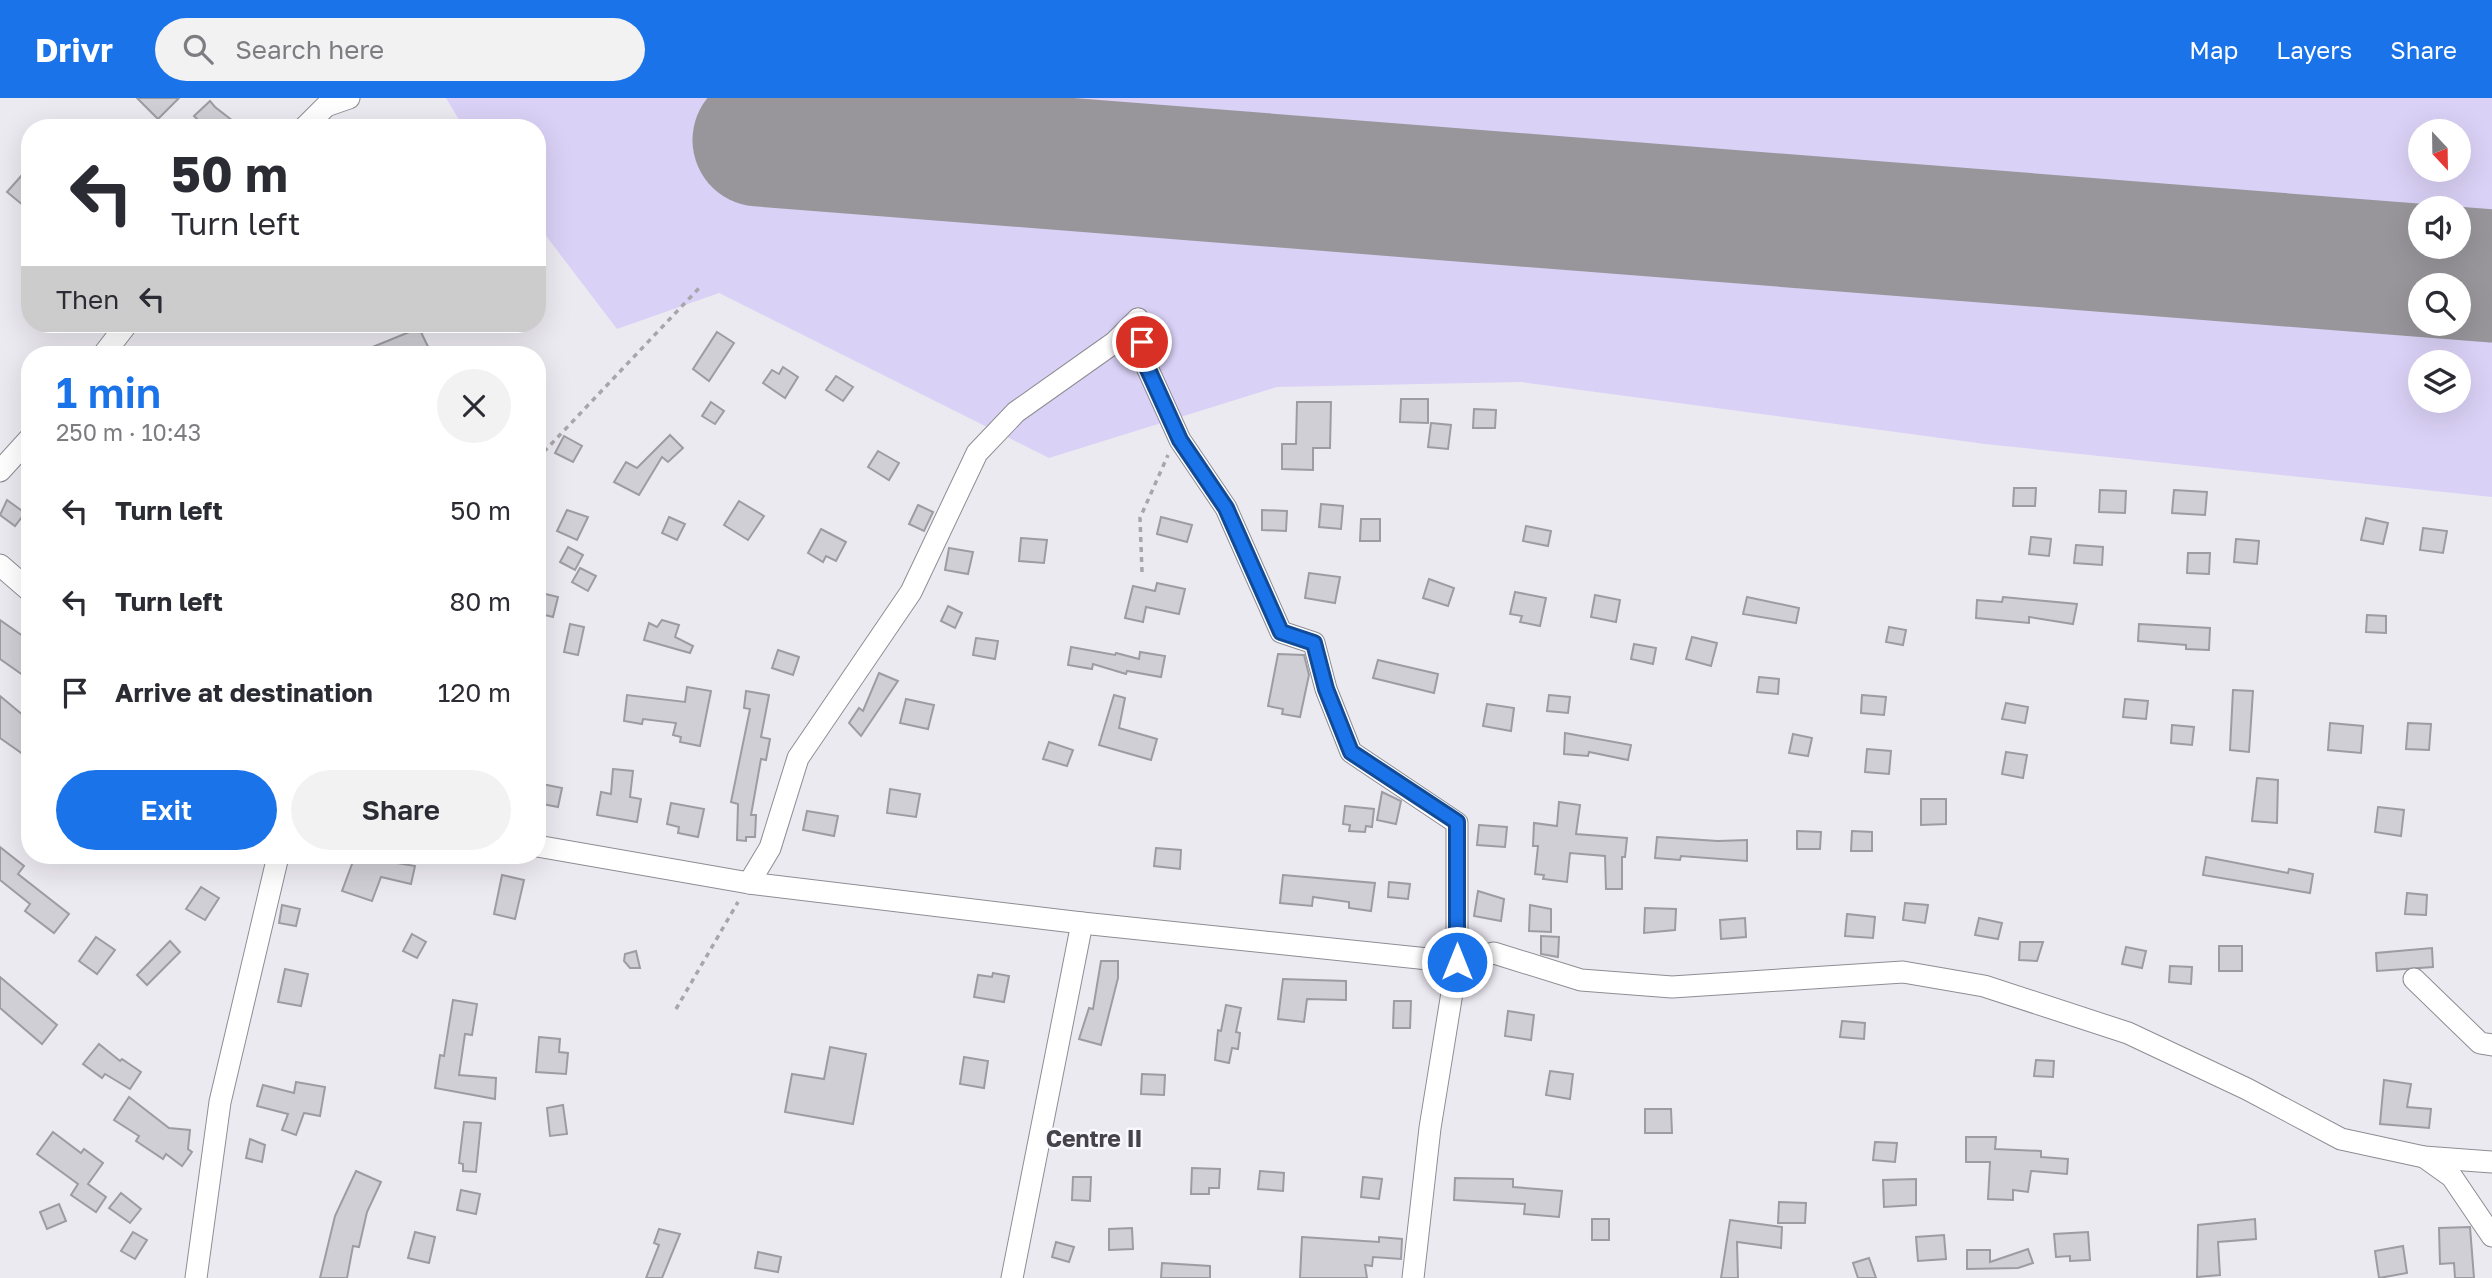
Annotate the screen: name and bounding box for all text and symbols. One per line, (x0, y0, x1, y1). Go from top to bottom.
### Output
search box (155, 18, 645, 81)
text: Drivr (35, 30, 113, 69)
icon: search (179, 30, 217, 68)
text: Search here (235, 34, 384, 65)
text: Map (2189, 35, 2238, 64)
text: Layers (2276, 35, 2352, 64)
text: Share (2390, 35, 2457, 64)
north arrow (2408, 119, 2471, 182)
map controls (2408, 119, 2471, 413)
text: 50 m (171, 144, 288, 203)
icon: left (56, 147, 147, 238)
button: sound (2408, 196, 2471, 259)
text: Turn left (171, 204, 300, 242)
button: search (2408, 273, 2471, 336)
icon: left (133, 280, 171, 318)
text: Then (56, 284, 119, 315)
pin (1112, 312, 1172, 372)
icon: arrive (1123, 323, 1161, 361)
button: layers (2408, 350, 2471, 413)
text: 1 min (56, 367, 161, 417)
button: close (437, 369, 511, 443)
text: 250 m · 10:43 (56, 418, 201, 446)
icon: left (56, 492, 94, 530)
text: Turn left (115, 495, 223, 526)
text: 50 m (450, 495, 511, 526)
icon: left (56, 583, 94, 621)
text: Turn left (115, 586, 223, 617)
text: 80 m (450, 586, 511, 617)
icon: arrive (56, 674, 94, 712)
text: Arrive at destination (115, 677, 373, 708)
text: 120 m (438, 677, 511, 708)
button: Exit (56, 770, 277, 850)
button: Share (291, 770, 511, 850)
position arrow (1420, 925, 1494, 999)
district label: Centre II (1046, 1124, 1142, 1152)

